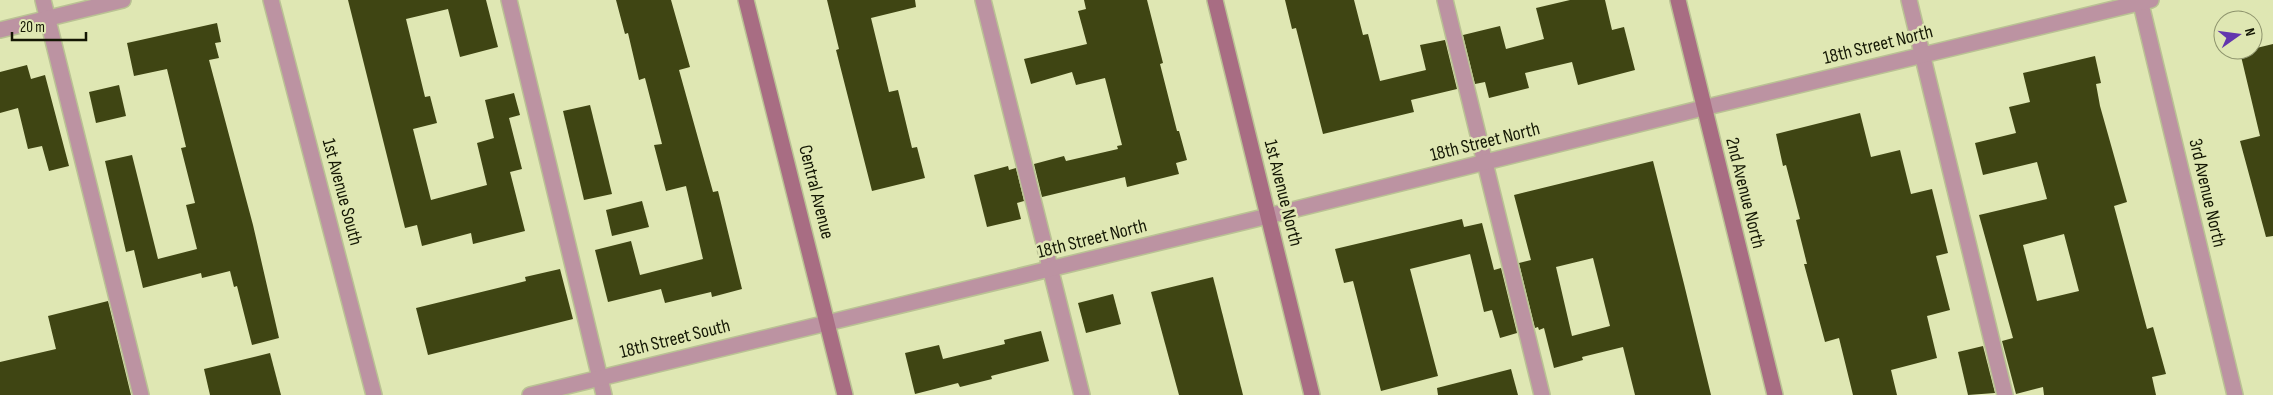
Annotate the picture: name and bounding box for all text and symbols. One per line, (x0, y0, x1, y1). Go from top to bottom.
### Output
scale bar (12, 10, 86, 42)
north arrow (2213, 10, 2263, 60)
text: 20 m (20, 18, 45, 37)
street label: 18th Street North (1821, 20, 1935, 70)
text: N (2241, 26, 2259, 38)
street label: 18th Street North (1428, 117, 1542, 167)
street label: 2nd Avenue North (1720, 135, 1770, 251)
street label: 1st Avenue South (317, 136, 367, 248)
street label: 3rd Avenue North (2183, 136, 2231, 250)
street label: 1st Avenue North (1259, 137, 1307, 249)
street label: Central Avenue (793, 143, 839, 241)
street label: 18th Street North (1035, 214, 1149, 264)
street label: 18th Street South (617, 314, 733, 364)

